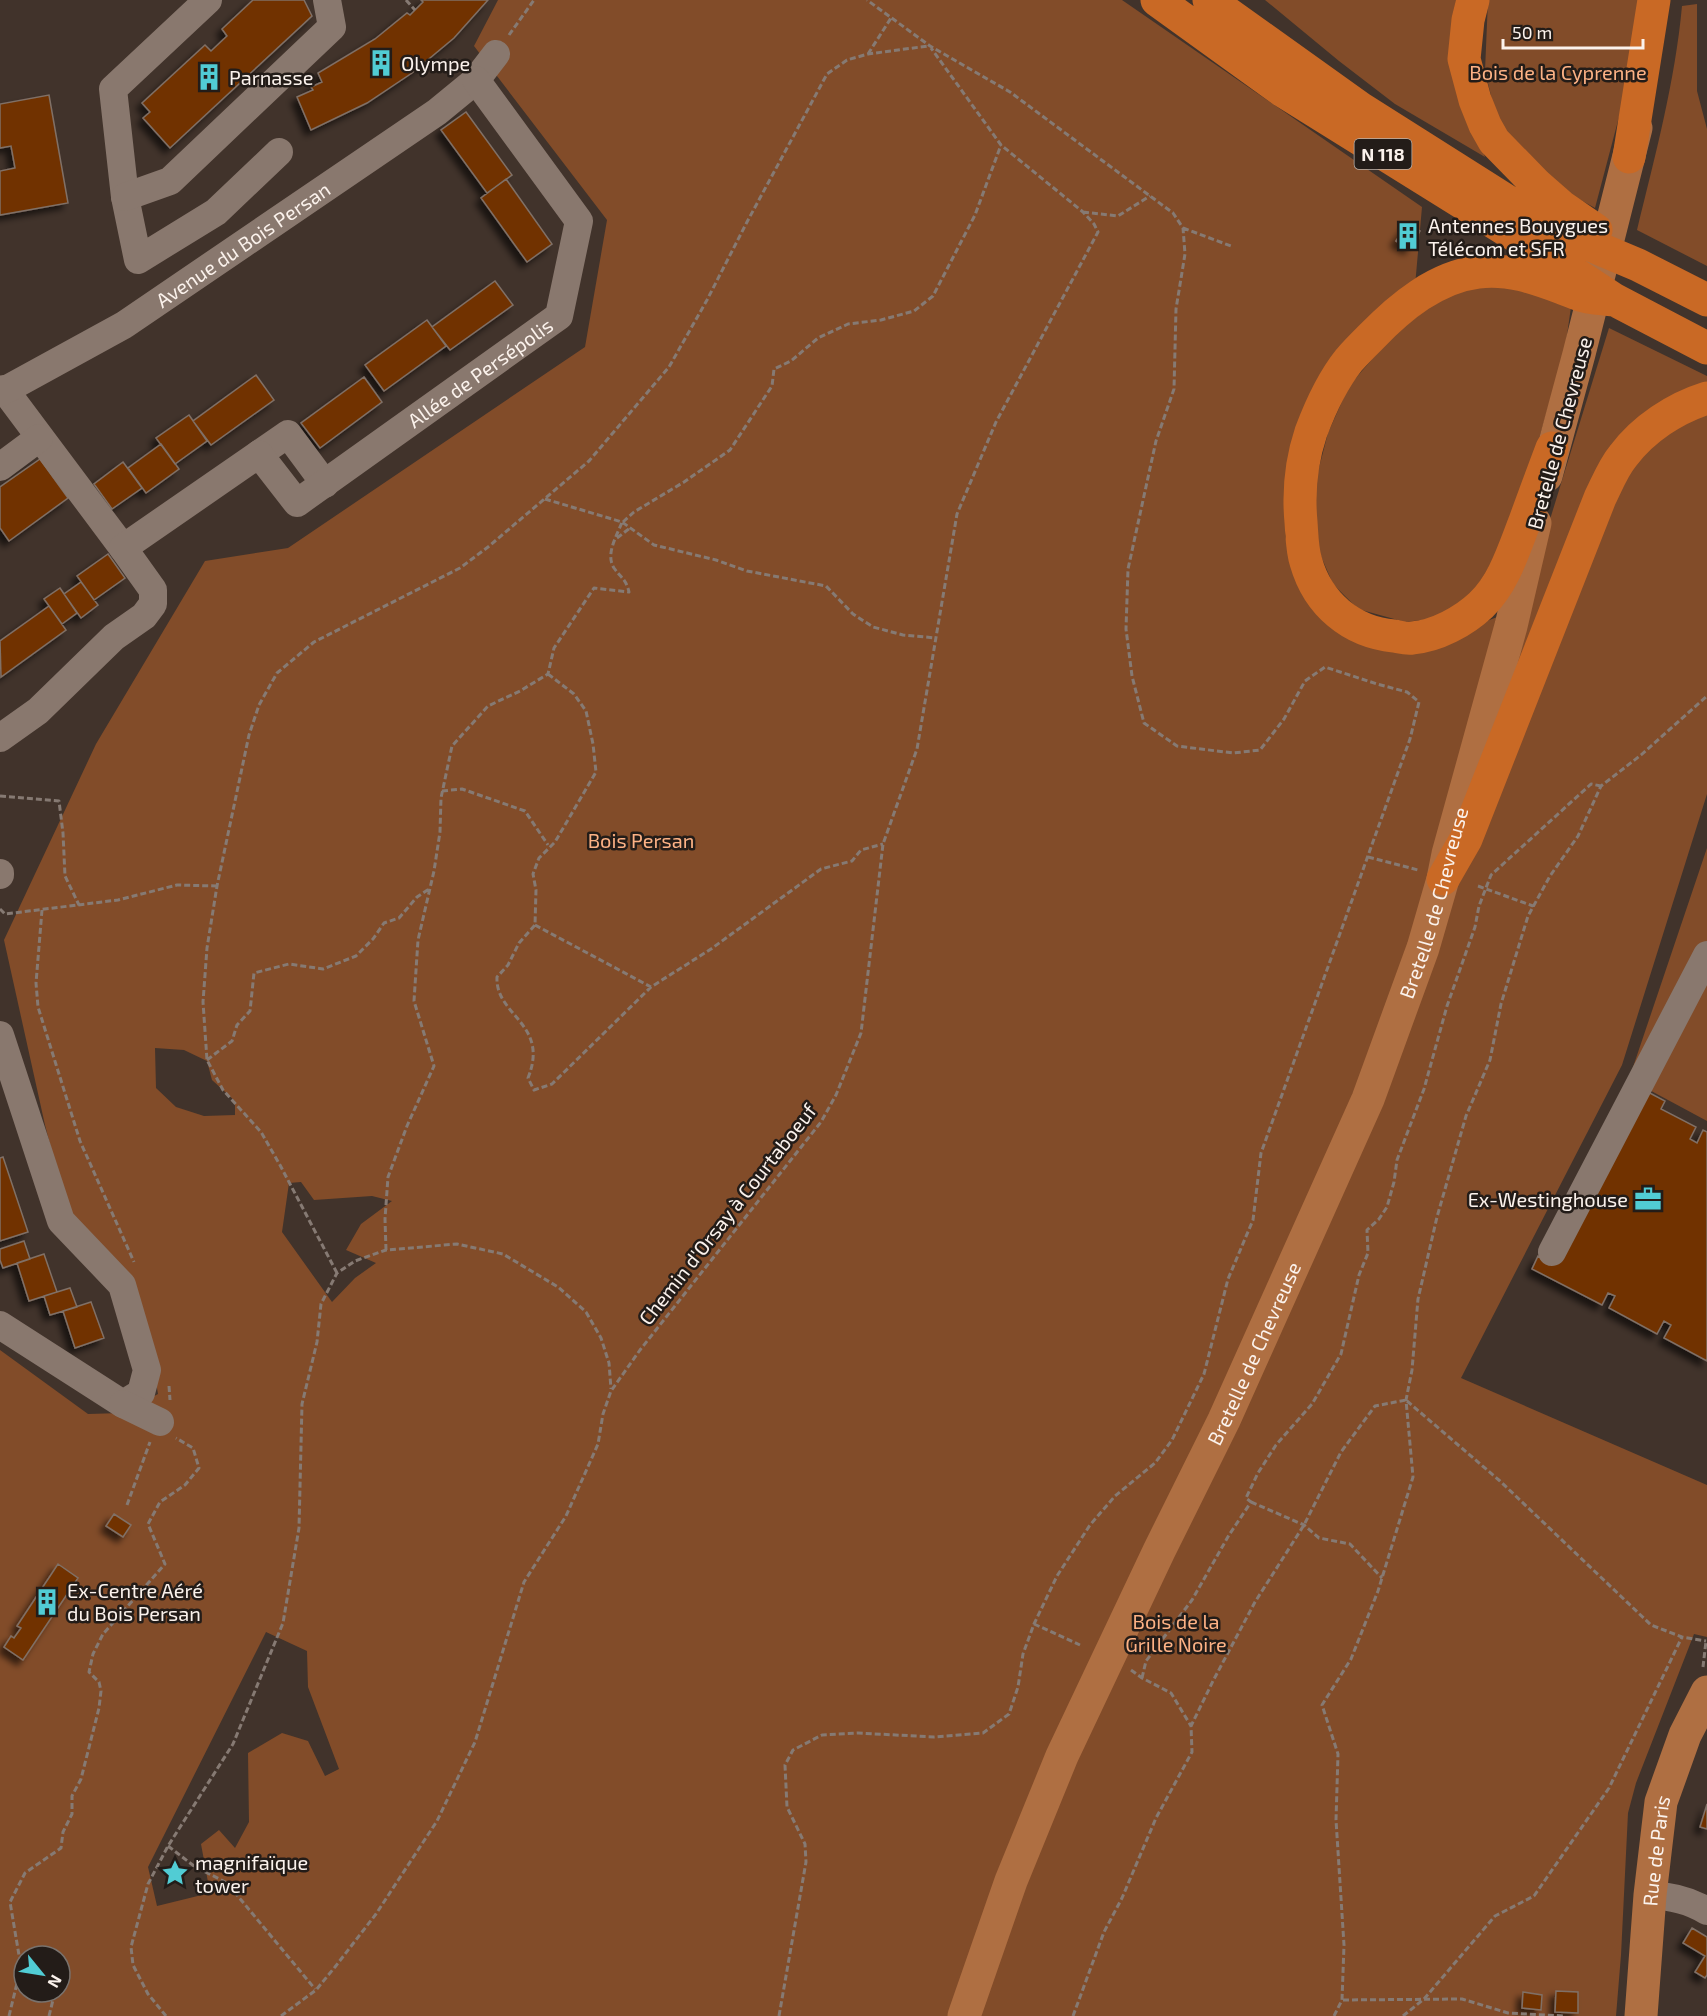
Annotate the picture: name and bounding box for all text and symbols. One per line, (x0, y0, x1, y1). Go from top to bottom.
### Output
scale bar (1503, 12, 1642, 50)
text: 50 m (1512, 21, 1552, 43)
building icon: Olympe (366, 48, 396, 78)
place label: Olympe (401, 51, 470, 75)
park label: Bois de la Cyprenne (1469, 60, 1647, 84)
building icon: Parnasse (194, 62, 224, 92)
place label: Parnasse (229, 65, 313, 89)
road number: N 118 (1354, 139, 1412, 169)
street label: Avenue du Bois Persan (151, 176, 334, 312)
place label: Antennes Bouygues Télécom et SFR (1428, 213, 1608, 260)
building icon: Antennes Bouygues Télécom et SFR (1393, 221, 1423, 251)
street label: Allée de Persépolis (403, 313, 557, 432)
street label: Bretelle de Chevreuse (1522, 334, 1596, 532)
street label: Bretelle de Chevreuse (1394, 804, 1472, 1002)
park label: Bois Persan (588, 828, 694, 852)
street label: Chemin d'Orsay à Courtaboeuf (633, 1098, 821, 1329)
office icon: Ex-Westinghouse (1633, 1184, 1663, 1214)
place label: Ex-Westinghouse (1468, 1187, 1628, 1211)
street label: Bretelle de Chevreuse (1202, 1258, 1305, 1449)
place label: Ex-Centre Aéré du Bois Persan (67, 1578, 203, 1625)
building icon: Ex-Centre Aéré du Bois Persan (32, 1587, 62, 1617)
park label: Bois de la Grille Noire (1125, 1609, 1227, 1656)
street label: Rue de Paris (1637, 1792, 1675, 1907)
place label: magnifaïque tower (195, 1850, 308, 1897)
place icon: magnifaïque tower (160, 1858, 190, 1888)
north arrow (12, 1944, 72, 2004)
text: N (44, 1972, 67, 1992)

